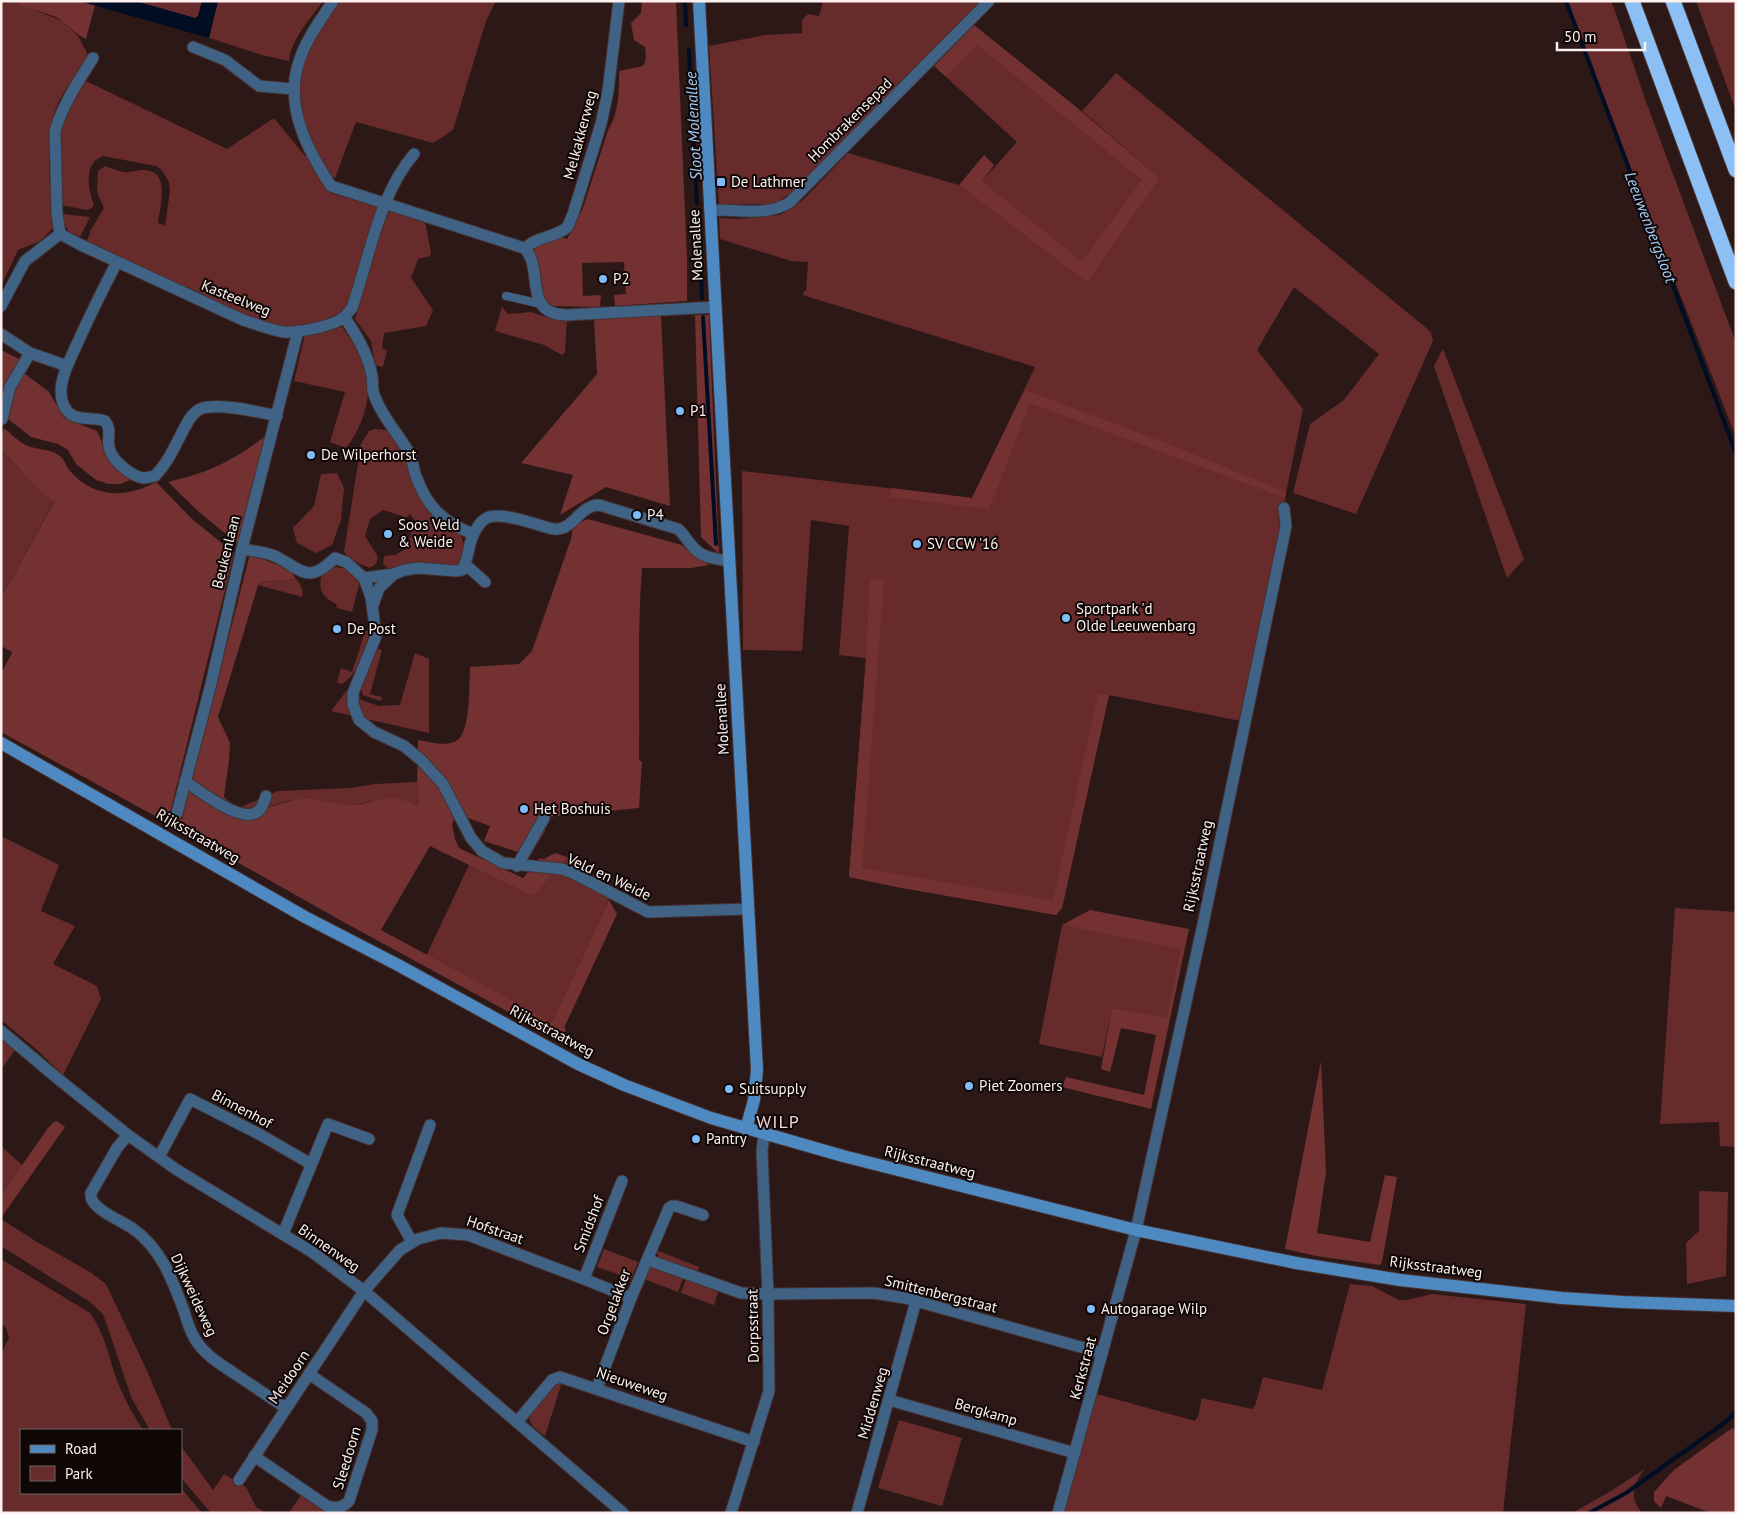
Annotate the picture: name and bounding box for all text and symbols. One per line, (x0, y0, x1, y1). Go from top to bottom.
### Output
scale bar (1557, 20, 1644, 52)
text: 50 m (1564, 27, 1597, 46)
water label: Sloot Molenallee (680, 70, 706, 181)
street label: Hombrakensepad (804, 74, 896, 166)
street label: Melkakkerweg (558, 88, 601, 182)
water label: Leeuwenbergsloot (1621, 168, 1682, 286)
place label: De Lathmer (731, 172, 806, 191)
marker: De Lathmer (715, 176, 727, 188)
street label: Molenallee (684, 209, 707, 281)
place label: P2 (613, 269, 630, 288)
marker: P2 (597, 273, 609, 285)
street label: Kasteelweg (199, 275, 274, 320)
place label: P1 (690, 401, 707, 420)
marker: P1 (674, 405, 686, 417)
place label: De Wilperhorst (321, 445, 417, 464)
marker: De Wilperhorst (305, 449, 317, 461)
place label: P4 (647, 505, 664, 524)
marker: P4 (631, 509, 643, 521)
street label: Beukenlaan (207, 513, 244, 590)
place label: Soos Veld & Weide (398, 515, 460, 551)
marker: Soos Veld & Weide (382, 528, 394, 540)
place label: SV CCW '16 (927, 534, 998, 553)
marker: SV CCW '16 (911, 538, 923, 550)
place label: Sportpark 'd Olde Leeuwenbarg (1076, 599, 1196, 635)
marker: Sportpark 'd Olde Leeuwenbarg (1060, 612, 1072, 624)
place label: De Post (347, 619, 396, 638)
marker: De Post (331, 623, 343, 635)
street label: Molenallee (710, 683, 733, 755)
place label: Het Boshuis (534, 799, 611, 818)
marker: Het Boshuis (518, 803, 530, 815)
street label: Rijksstraatweg (153, 804, 243, 867)
street label: Rijksstraatweg (1179, 818, 1217, 914)
street label: Veld en Weide (563, 848, 654, 904)
street label: Rijksstraatweg (507, 1000, 598, 1061)
place label: Piet Zoomers (979, 1076, 1063, 1095)
place label: Suitsupply (739, 1079, 806, 1098)
marker: Piet Zoomers (963, 1080, 975, 1092)
marker: Suitsupply (723, 1083, 735, 1095)
street label: Binnenhof (209, 1085, 277, 1133)
district label: WILP (756, 1110, 800, 1133)
place label: Pantry (706, 1129, 747, 1148)
marker: Pantry (690, 1133, 702, 1145)
street label: Rijksstraatweg (883, 1141, 978, 1182)
street label: Smidshof (569, 1192, 608, 1255)
street label: Hofstraat (464, 1211, 526, 1248)
street label: Binnenweg (295, 1219, 364, 1276)
street label: Dijkweideweg (167, 1250, 222, 1339)
street label: Rijksstraatweg (1389, 1251, 1484, 1282)
street label: Orgelakker (592, 1266, 635, 1338)
street label: Smittenbergstraat (883, 1270, 999, 1317)
street label: Dorpsstraat (742, 1289, 763, 1363)
place label: Autogarage Wilp (1101, 1299, 1207, 1318)
marker: Autogarage Wilp (1085, 1303, 1097, 1315)
street label: Kerkstraat (1065, 1334, 1100, 1402)
street label: Meidoorn (264, 1346, 314, 1407)
street label: Nieuweweg (594, 1362, 670, 1405)
street label: Middenweg (853, 1365, 892, 1441)
street label: Bergkamp (953, 1394, 1020, 1430)
street label: Sleedoorn (328, 1424, 365, 1492)
legend (20, 1429, 182, 1494)
text: Road (65, 1439, 97, 1458)
text: Park (65, 1464, 93, 1483)

